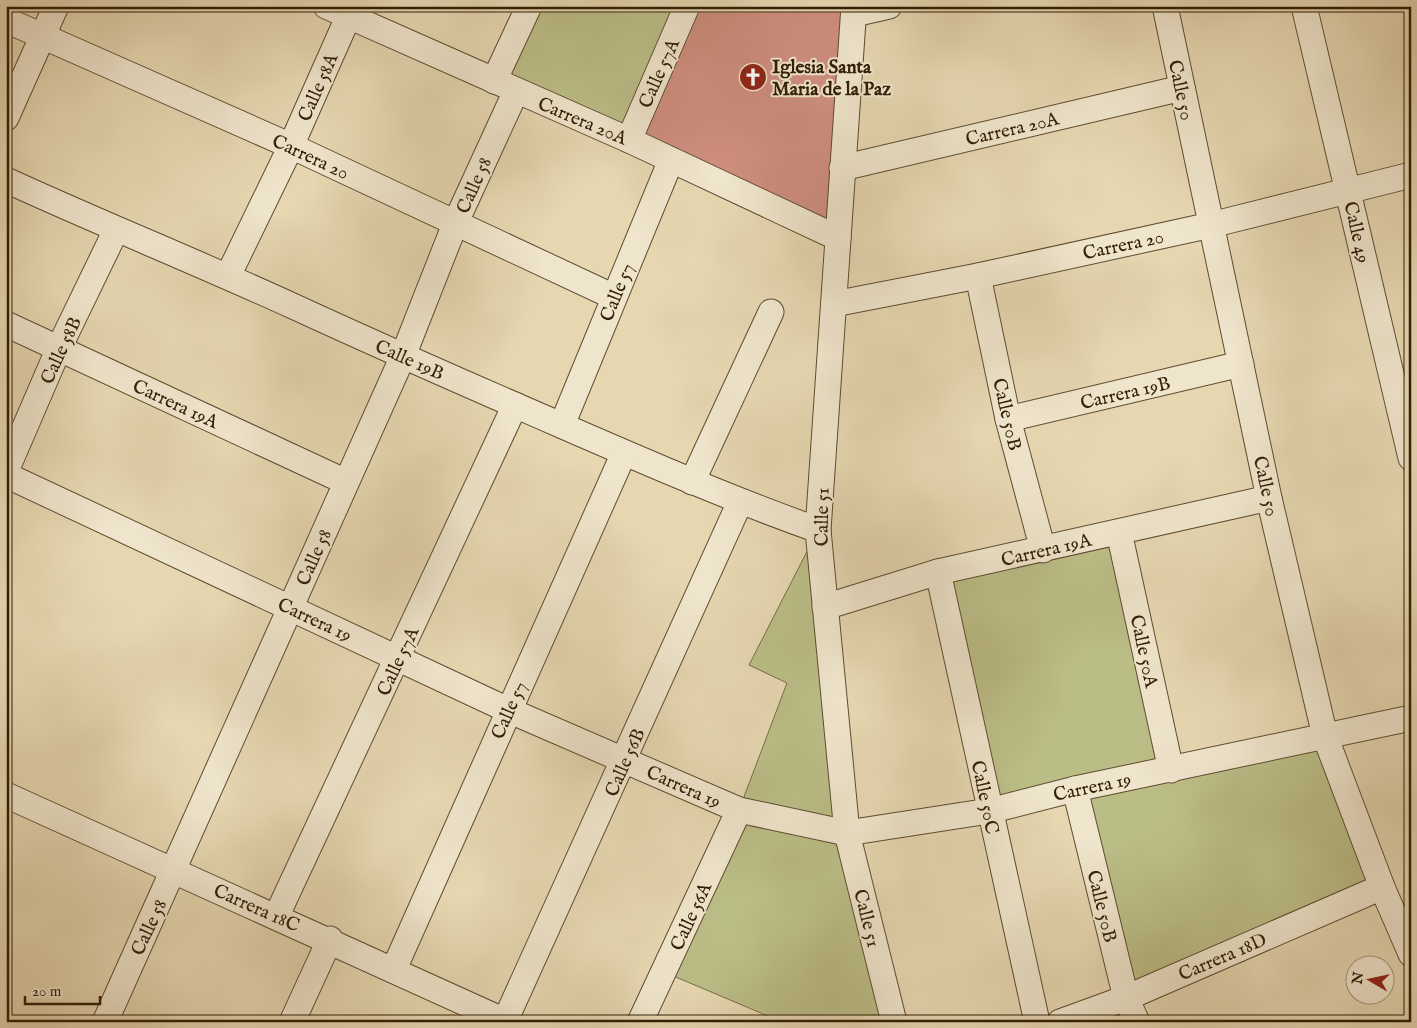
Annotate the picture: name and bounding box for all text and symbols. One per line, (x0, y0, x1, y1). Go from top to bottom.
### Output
street label: Calle 57A (634, 34, 686, 112)
street label: Calle 58A (293, 49, 345, 126)
place label: Iglesia Santa Maria de la Paz (772, 56, 891, 102)
street label: Calle 50 (1162, 58, 1198, 123)
church icon: Iglesia Santa Maria de la Paz (738, 62, 768, 92)
street label: Carrera 20A (534, 92, 632, 152)
street label: Carrera 20A (964, 107, 1063, 152)
street label: Carrera 20 (268, 130, 352, 186)
street label: Calle 58 (452, 154, 498, 218)
street label: Calle 49 (1337, 199, 1375, 266)
street label: Carrera 20 (1081, 226, 1166, 266)
street label: Calle 57 (595, 260, 640, 325)
street label: Calle 58B (36, 313, 88, 388)
street label: Calle 19B (371, 335, 447, 387)
street label: Carrera 19B (1078, 372, 1173, 416)
street label: Carrera 19A (128, 374, 223, 436)
street label: Calle 50B (986, 376, 1026, 453)
street label: Calle 50 (1247, 454, 1283, 519)
street label: Calle 51 (810, 487, 836, 547)
street label: Calle 58 (292, 526, 338, 590)
street label: Carrera 19A (999, 529, 1095, 573)
street label: Carrera 19 (273, 593, 355, 648)
street label: Calle 50A (1124, 613, 1163, 691)
street label: Calle 57A (372, 622, 426, 700)
street label: Calle 57 (487, 678, 533, 743)
street label: Calle 56B (600, 725, 652, 801)
street label: Calle 50C (965, 758, 1004, 836)
street label: Carrera 19 (642, 761, 724, 815)
street label: Carrera 19 (1051, 768, 1134, 808)
street label: Calle 50B (1081, 868, 1122, 945)
street label: Calle 56A (666, 878, 719, 955)
street label: Carrera 18C (209, 879, 303, 938)
street label: Calle 51 (847, 887, 885, 950)
street label: Calle 58 (126, 896, 173, 960)
street label: Carrera 18D (1175, 929, 1271, 987)
north arrow (1344, 956, 1394, 1006)
text: N (1348, 971, 1368, 987)
scale bar (25, 973, 100, 1005)
text: 20 m (32, 982, 62, 1001)

